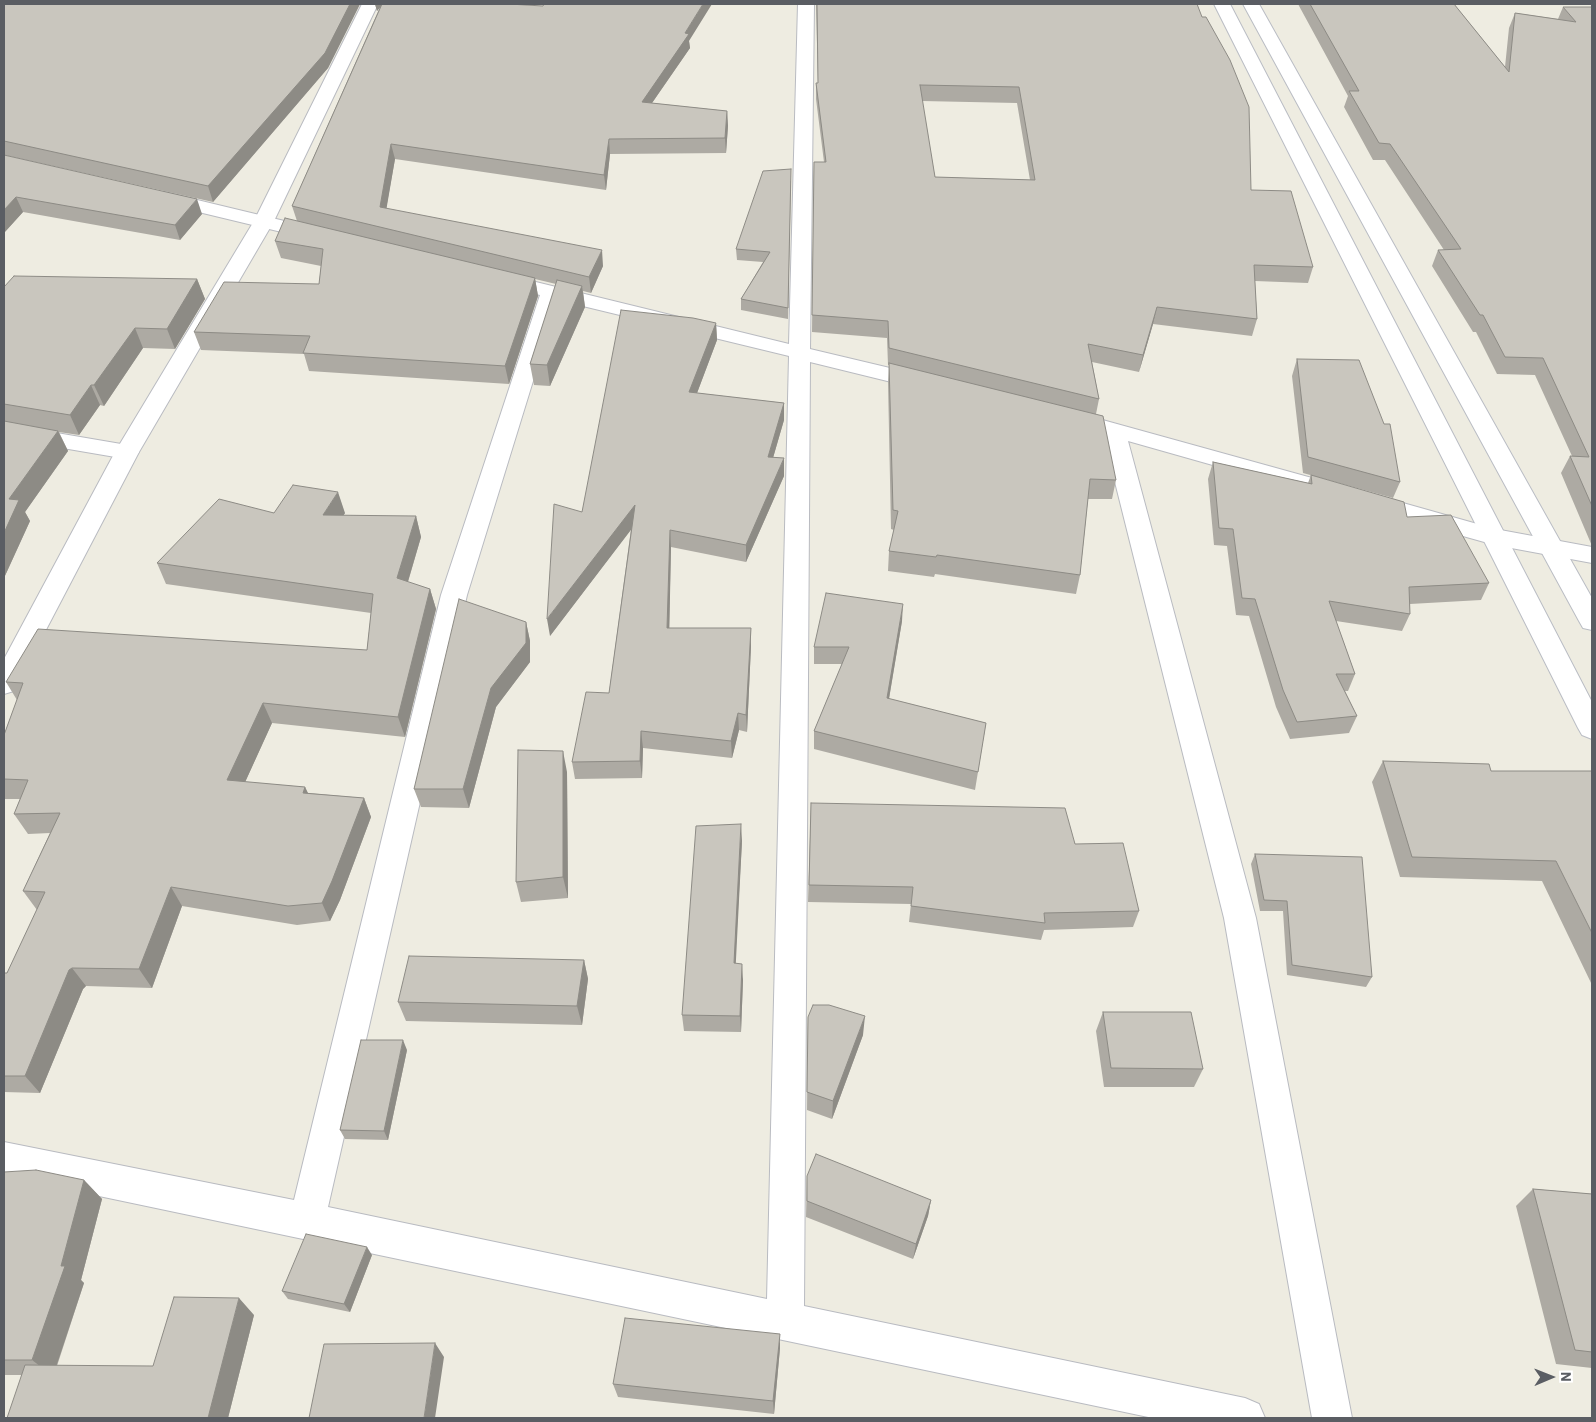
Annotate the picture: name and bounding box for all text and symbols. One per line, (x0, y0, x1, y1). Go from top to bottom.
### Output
north arrow (1526, 1352, 1576, 1402)
text: N (1557, 1372, 1575, 1382)

